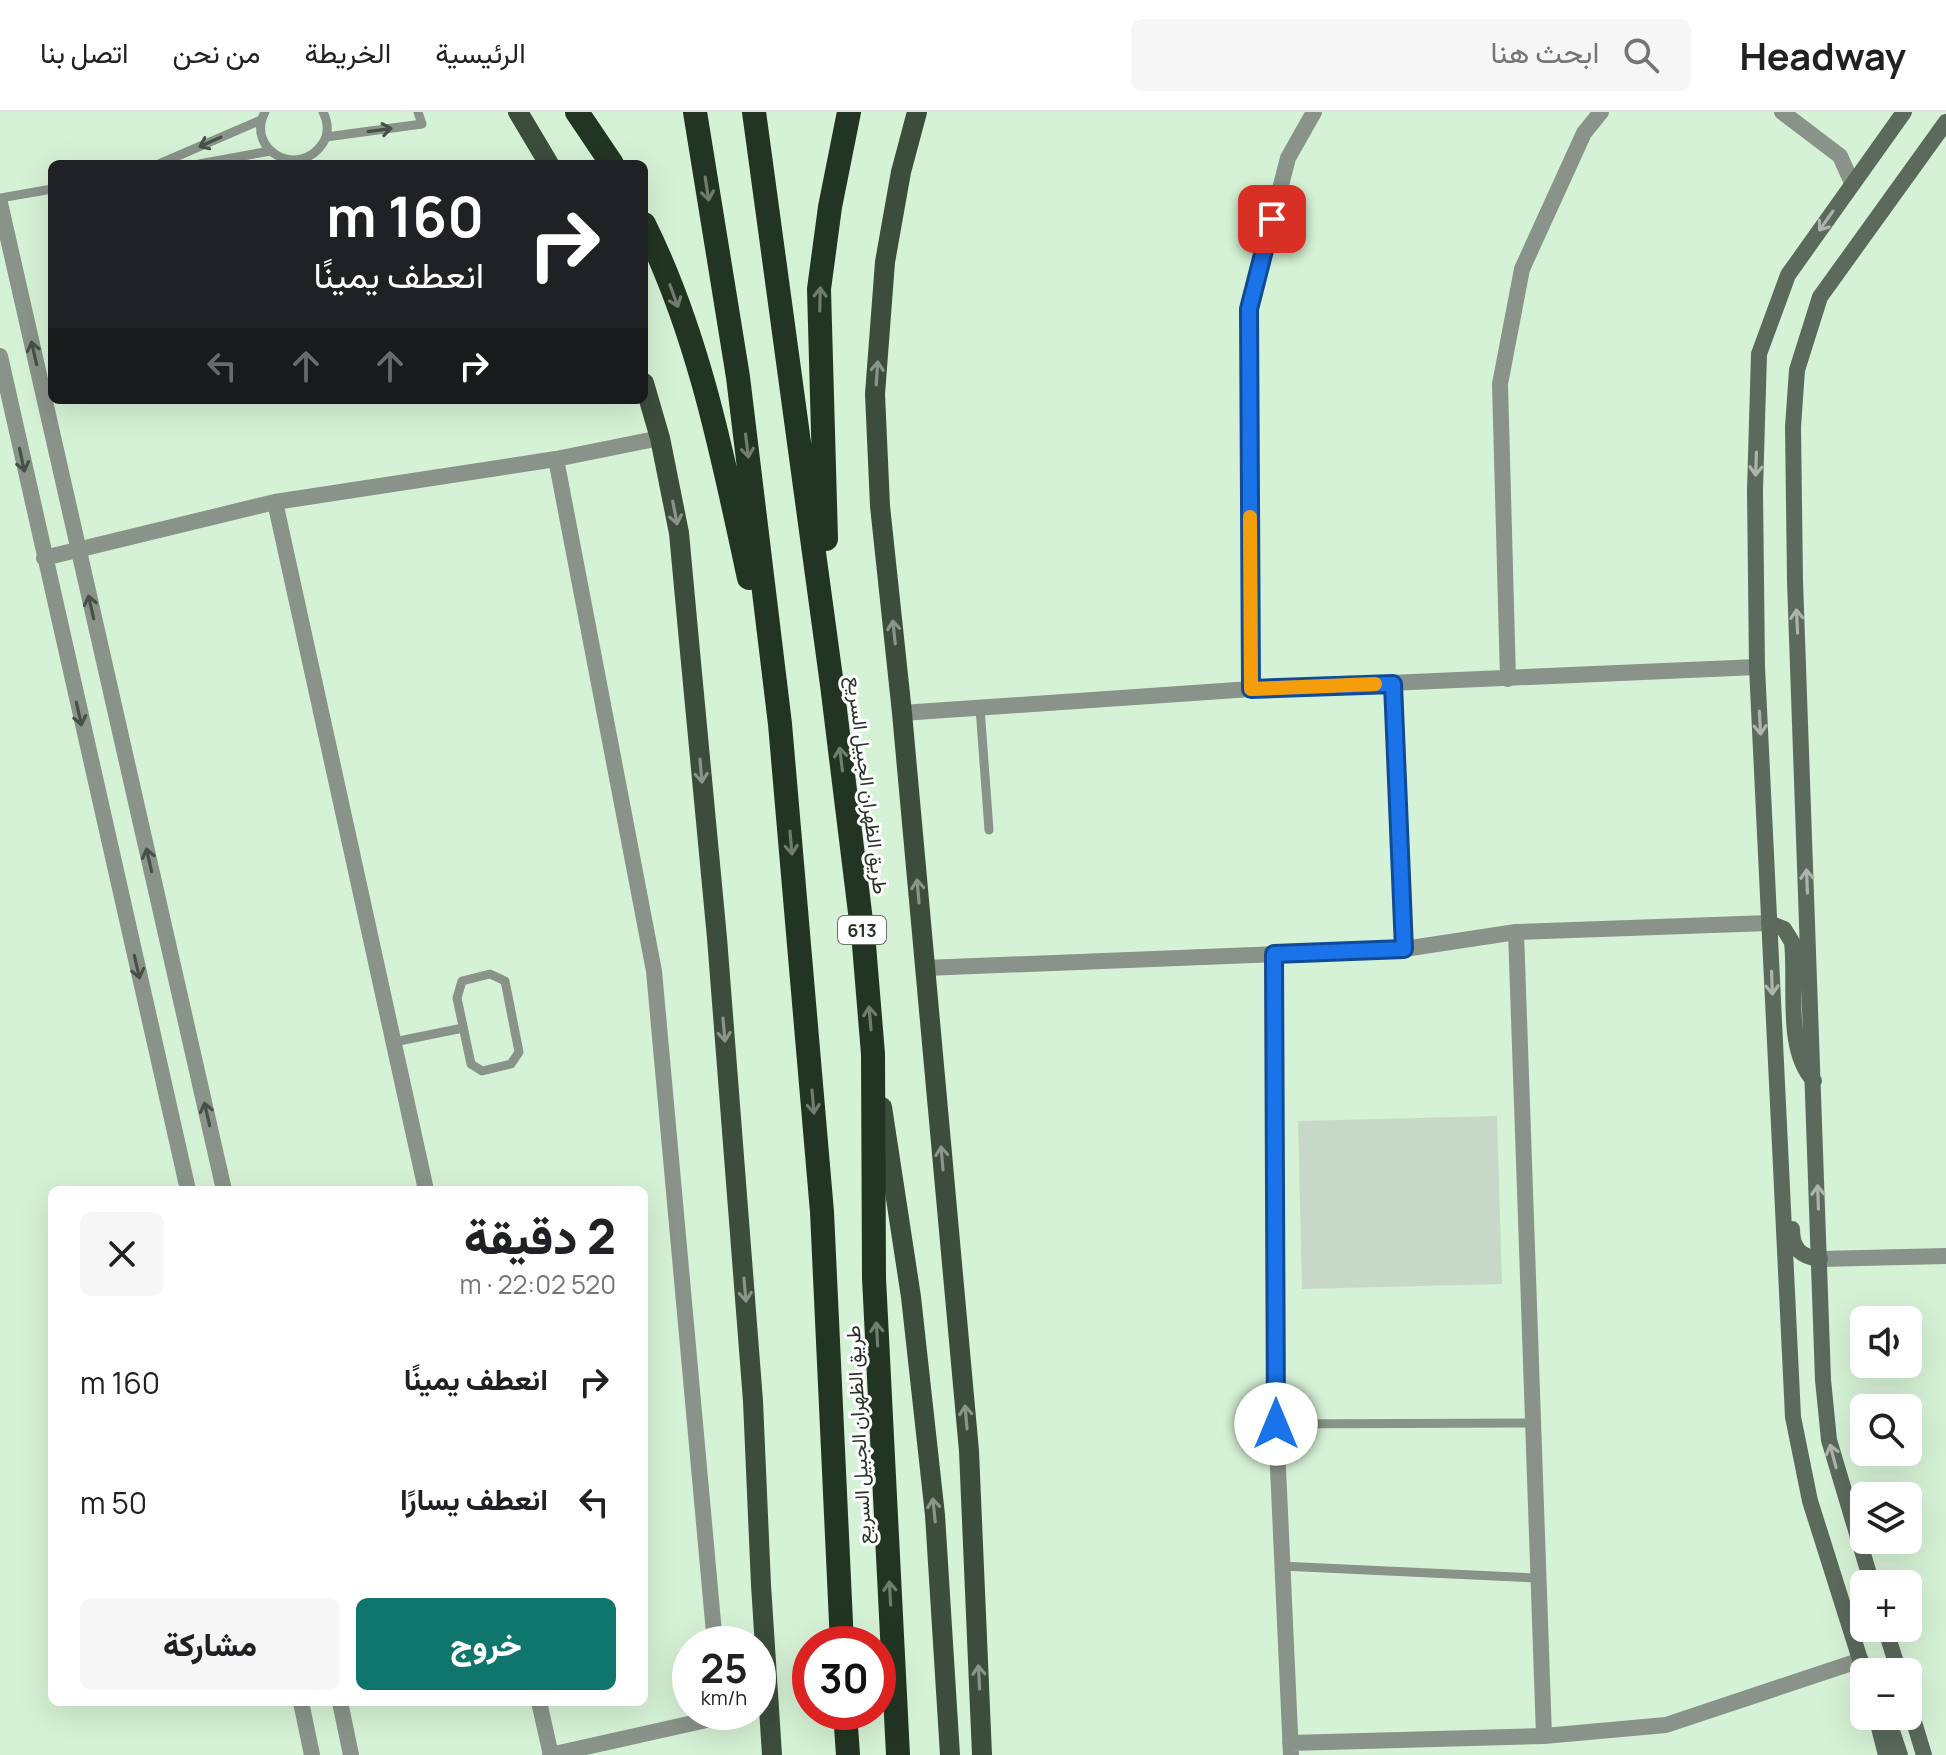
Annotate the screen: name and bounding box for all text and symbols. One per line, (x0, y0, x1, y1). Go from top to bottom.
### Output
search box (1131, 19, 1691, 91)
text: Headway (1739, 29, 1906, 81)
text: ابحث هنا (1490, 31, 1599, 72)
text: اتصل بنا (40, 33, 129, 71)
text: من نحن (173, 33, 261, 71)
text: الخريطة (305, 33, 391, 71)
text: الرئيسية (435, 33, 526, 71)
icon: search (1619, 33, 1663, 77)
one-way arrow (367, 122, 393, 137)
one-way arrow (198, 135, 222, 150)
one-way arrow (701, 176, 716, 201)
text: 160 m (326, 177, 484, 254)
pin (1238, 185, 1306, 253)
icon: right (512, 192, 616, 296)
icon: arrive (1250, 197, 1294, 241)
one-way arrow (1818, 209, 1834, 231)
text: انعطف يمينًا (313, 250, 484, 299)
one-way arrow (667, 283, 682, 308)
one-way arrow (812, 286, 828, 313)
one-way arrow (26, 341, 41, 367)
icon: left (200, 344, 244, 388)
icon: ahead (284, 344, 328, 388)
icon: ahead (368, 344, 412, 388)
icon: right (452, 344, 496, 388)
one-way arrow (870, 360, 885, 387)
one-way arrow (739, 432, 754, 459)
one-way arrow (15, 447, 30, 472)
one-way arrow (1748, 450, 1763, 477)
one-way arrow (668, 500, 683, 525)
one-way arrow (83, 595, 98, 620)
one-way arrow (1789, 608, 1804, 635)
one-way arrow (886, 619, 901, 646)
street label: طريق الظهران الجبيل السريع (840, 674, 895, 896)
one-way arrow (72, 700, 87, 726)
one-way arrow (1752, 709, 1767, 736)
one-way arrow (833, 747, 848, 773)
one-way arrow (694, 757, 709, 784)
one-way arrow (784, 829, 799, 856)
one-way arrow (141, 848, 156, 874)
one-way arrow (1799, 868, 1814, 895)
one-way arrow (911, 878, 926, 905)
road number: 613 (838, 916, 886, 944)
one-way arrow (130, 954, 145, 980)
one-way arrow (1764, 969, 1779, 996)
one-way arrow (862, 1005, 877, 1032)
one-way arrow (717, 1016, 732, 1043)
one-way arrow (806, 1089, 821, 1115)
one-way arrow (199, 1102, 214, 1127)
one-way arrow (935, 1146, 950, 1172)
one-way arrow (1811, 1184, 1826, 1211)
text: 2 دقيقة (464, 1203, 616, 1268)
button: close (80, 1212, 164, 1296)
text: 520 m · 22:02 (459, 1266, 616, 1302)
one-way arrow (738, 1276, 753, 1303)
map controls (1850, 1306, 1922, 1730)
button: sound (1850, 1306, 1922, 1378)
one-way arrow (869, 1321, 884, 1348)
street label: طريق الظهران الجبيل السريع (839, 1325, 878, 1545)
text: انعطف يمينًا (404, 1358, 548, 1399)
icon: right (572, 1360, 616, 1404)
text: 160 m (80, 1362, 160, 1403)
position arrow (1234, 1382, 1318, 1466)
button: search (1850, 1394, 1922, 1466)
one-way arrow (958, 1405, 973, 1431)
one-way arrow (1825, 1443, 1840, 1469)
text: انعطف يسارًا (400, 1478, 548, 1519)
icon: left (572, 1480, 616, 1524)
text: 50 m (80, 1482, 147, 1523)
button: layers (1850, 1482, 1922, 1554)
one-way arrow (927, 1497, 942, 1523)
button: + (1850, 1570, 1922, 1642)
one-way arrow (882, 1580, 897, 1607)
button: مشاركة (80, 1598, 340, 1690)
button: خروج (356, 1598, 616, 1690)
speed limit sign: 30 (792, 1626, 896, 1730)
text: 25 (700, 1640, 748, 1695)
button: − (1850, 1658, 1922, 1730)
one-way arrow (971, 1664, 986, 1691)
text: km/h (701, 1684, 747, 1711)

